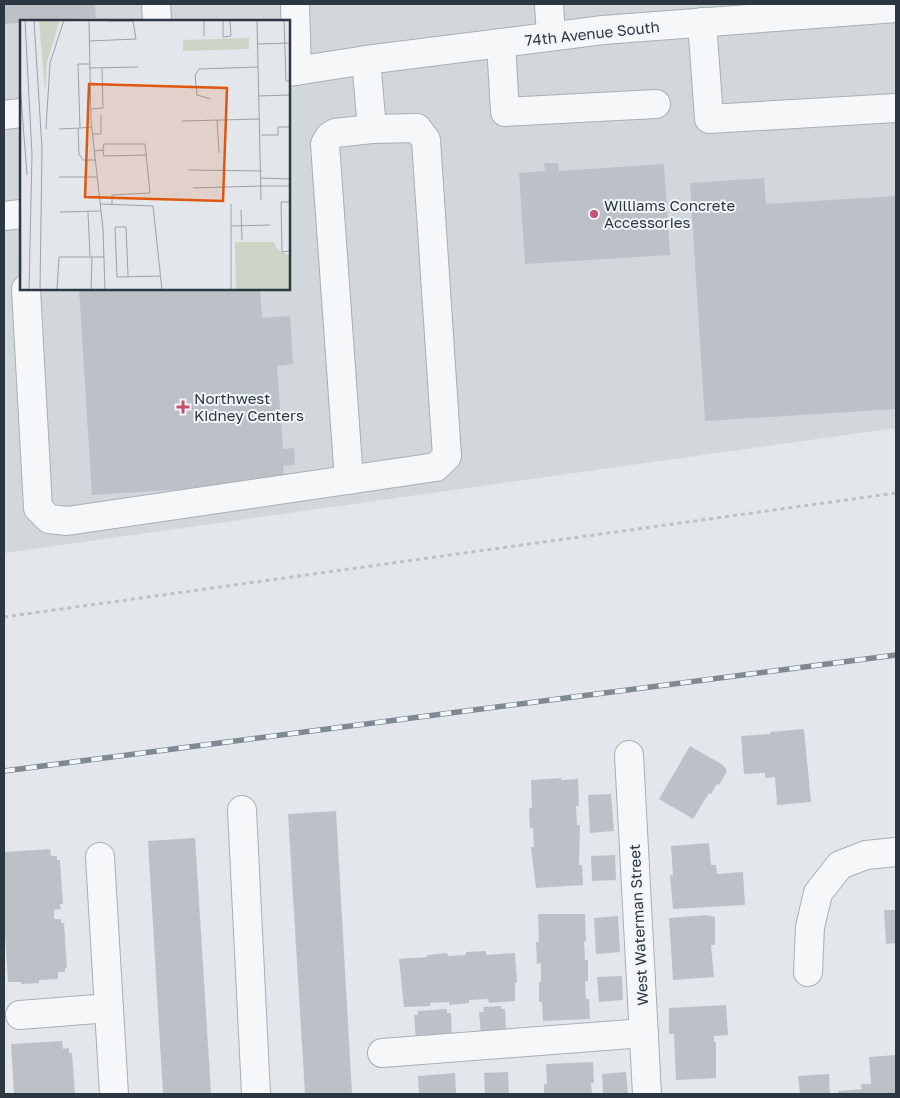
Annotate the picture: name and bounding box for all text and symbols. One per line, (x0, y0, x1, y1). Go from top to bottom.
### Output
street label: 74th Avenue South (524, 17, 660, 49)
inset map (20, 20, 290, 290)
place label: Williams Concrete Accessories (604, 196, 735, 231)
marker: Williams Concrete Accessories (588, 208, 600, 220)
place label: Northwest Kidney Centers (194, 389, 304, 424)
marker: Northwest Kidney Centers (176, 400, 190, 414)
street label: West Waterman Street (625, 844, 651, 1006)

